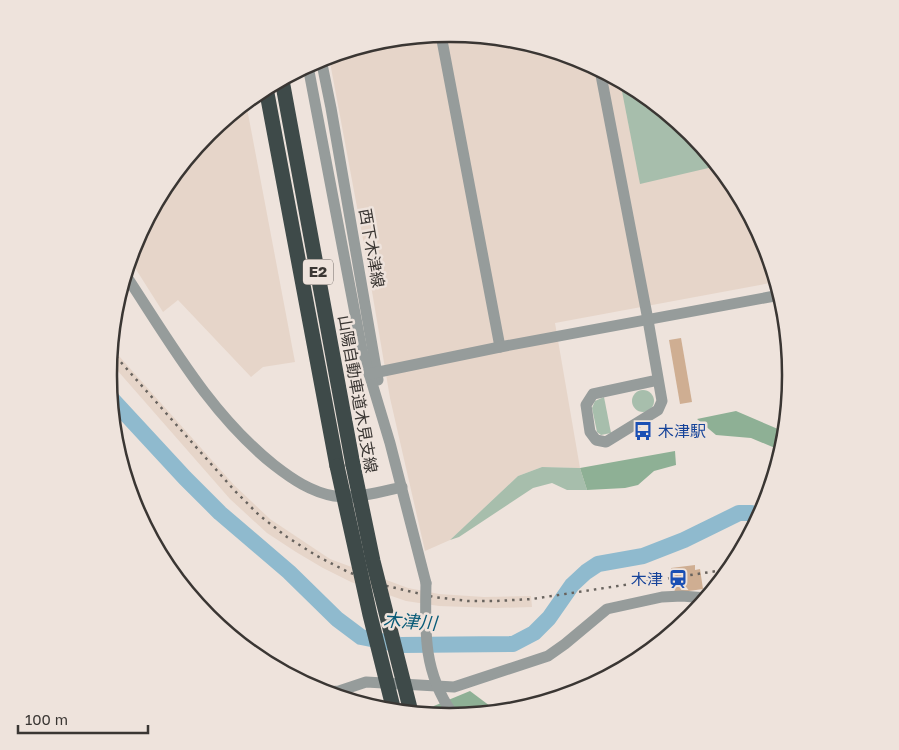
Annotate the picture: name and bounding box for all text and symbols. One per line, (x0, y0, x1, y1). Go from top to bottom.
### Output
street label: 西下木津線 (355, 207, 389, 289)
road number: E2 (303, 260, 333, 284)
street label: 山陽自動車道木見支線 (334, 313, 382, 475)
bus stop icon: 木津駅 (632, 420, 654, 442)
place label: 木津駅 (658, 421, 706, 441)
station icon: 木津 (667, 568, 689, 590)
place label: 木津 (631, 569, 663, 589)
water label: 木津川 (382, 608, 440, 634)
scale bar (18, 702, 148, 734)
text: 100 m (25, 710, 68, 728)

